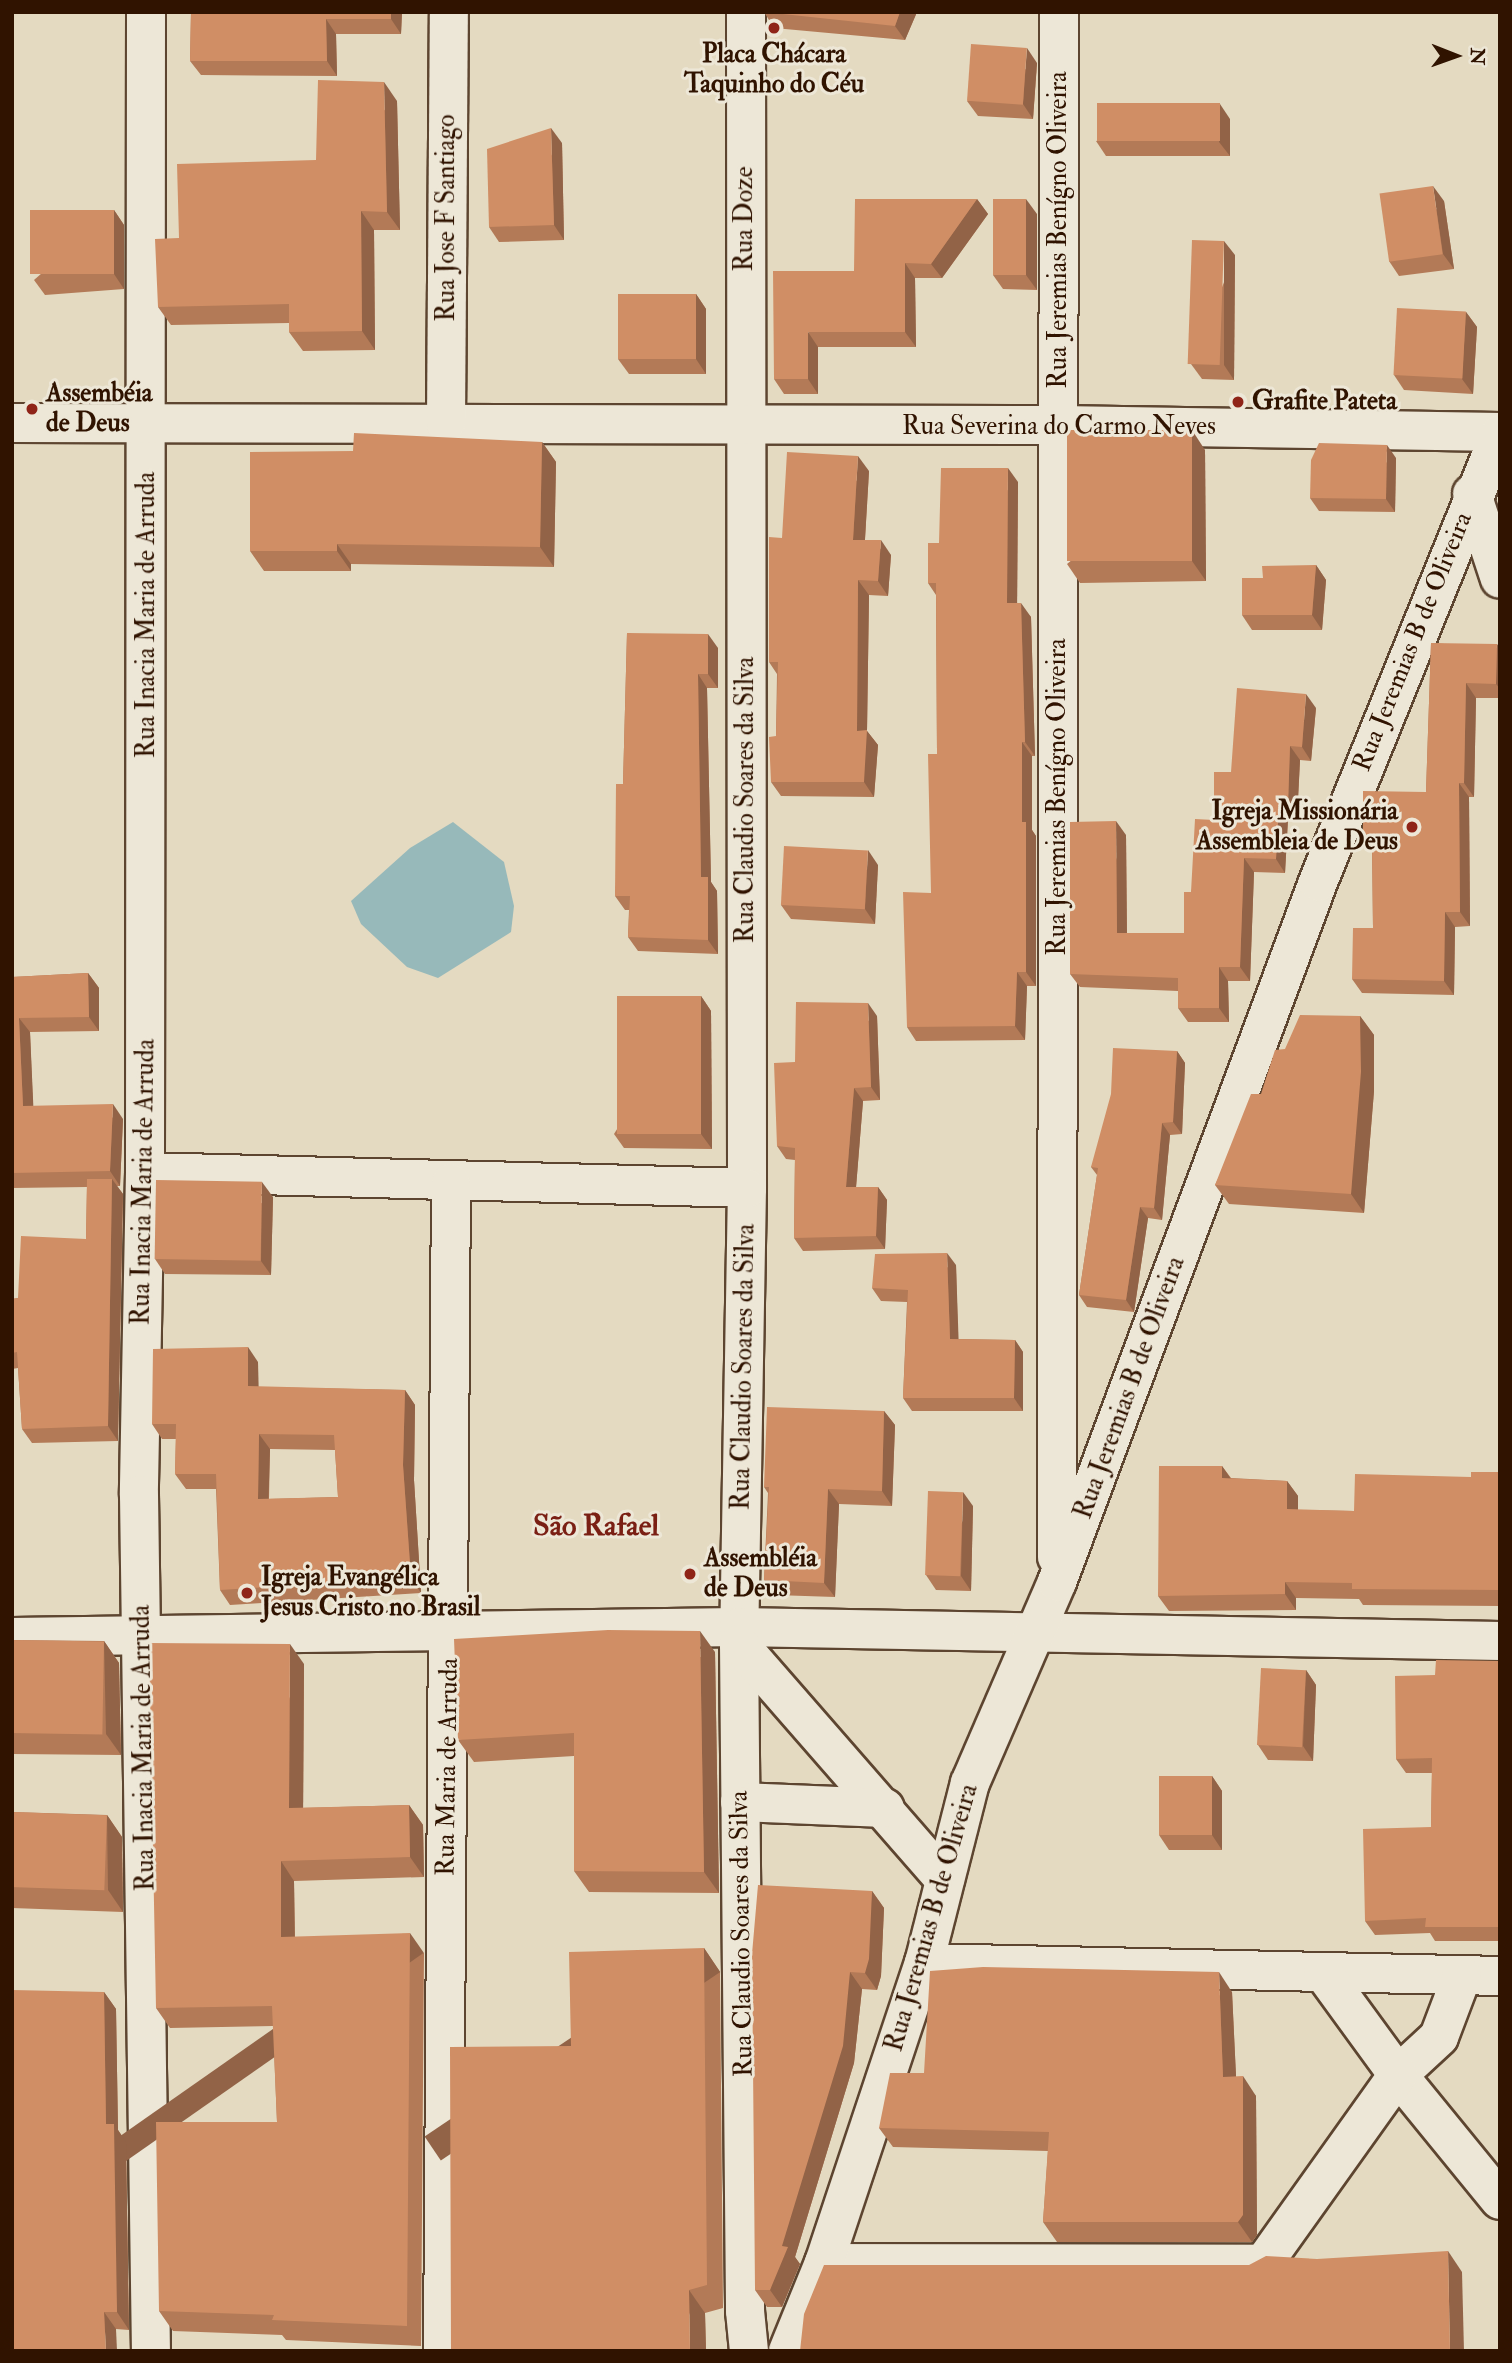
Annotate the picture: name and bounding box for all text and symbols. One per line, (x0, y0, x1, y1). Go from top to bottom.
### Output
marker: Placa Chácara Taquinho do Céu (766, 20, 782, 36)
north arrow (1421, 21, 1491, 91)
place label: Placa Chácara Taquinho do Céu (684, 39, 864, 100)
text: N (1465, 48, 1489, 65)
street label: Rua Jeremias Benígno Oliveira (1043, 71, 1075, 389)
street label: Rua Jose F Santiago (431, 114, 463, 322)
street label: Rua Doze (729, 166, 761, 272)
place label: Assembéia de Deus (46, 378, 152, 440)
place label: Grafite Pateta (1252, 386, 1397, 418)
marker: Grafite Pateta (1230, 394, 1246, 410)
marker: Assembéia de Deus (24, 401, 40, 417)
street label: Rua Severina do Carmo Neves (902, 411, 1216, 443)
street label: Rua Inacia Maria de Arruda (131, 472, 163, 758)
street label: Rua Jeremias B de Oliveira (1347, 508, 1479, 776)
street label: Rua Jeremias Benígno Oliveira (1042, 638, 1074, 956)
street label: Rua Claudio Soares da Silva (730, 657, 762, 943)
place label: Igreja Missionária Assembleia de Deus (1196, 796, 1398, 858)
marker: Igreja Missionária Assembleia de Deus (1404, 819, 1420, 835)
street label: Rua Inacia Maria de Arruda (126, 1038, 162, 1326)
street label: Rua Claudio Soares da Silva (726, 1224, 762, 1510)
street label: Rua Jeremias B de Oliveira (1068, 1253, 1192, 1523)
district label: São Rafael (533, 1508, 659, 1544)
place label: Assembléia de Deus (704, 1543, 817, 1604)
place label: Igreja Evangélica Jesus Cristo no Brasil (261, 1562, 480, 1624)
marker: Assembléia de Deus (682, 1566, 698, 1582)
marker: Igreja Evangélica Jesus Cristo no Brasil (239, 1585, 255, 1601)
street label: Rua Inacia Maria de Arruda (126, 1604, 162, 1892)
street label: Rua Maria de Arruda (430, 1658, 466, 1876)
street label: Rua Jeremias B de Oliveira (879, 1781, 985, 2055)
street label: Rua Claudio Soares da Silva (724, 1791, 760, 2077)

